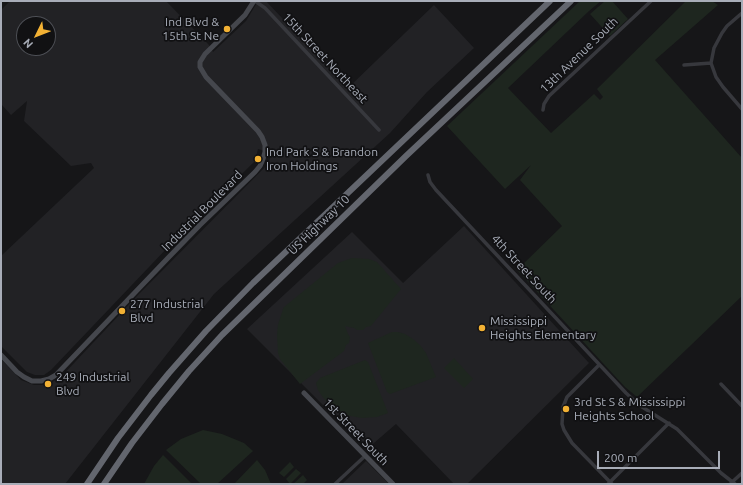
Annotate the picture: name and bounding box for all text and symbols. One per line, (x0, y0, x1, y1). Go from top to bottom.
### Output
street label: 15th Street Northeast (279, 10, 371, 106)
street label: 13th Avenue South (537, 14, 621, 96)
place label: Ind Blvd & 15th St Ne (162, 15, 219, 43)
north arrow (16, 16, 56, 56)
marker: Ind Blvd & 15th St Ne (222, 24, 232, 34)
text: N (21, 36, 35, 51)
place label: Ind Park S & Brandon Iron Holdings (266, 145, 378, 173)
marker: Ind Park S & Brandon Iron Holdings (253, 154, 263, 164)
street label: Industrial Boulevard (159, 168, 245, 254)
street label: US Highway 10 (285, 192, 353, 258)
street label: 4th Street South (488, 232, 560, 306)
place label: 277 Industrial Blvd (130, 297, 204, 325)
marker: 277 Industrial Blvd (117, 306, 127, 316)
place label: Mississippi Heights Elementary (490, 314, 596, 342)
marker: Mississippi Heights Elementary (477, 323, 487, 333)
place label: 249 Industrial Blvd (56, 370, 130, 398)
marker: 249 Industrial Blvd (43, 379, 53, 389)
place label: 3rd St S & Mississippi Heights School (574, 395, 685, 423)
street label: 1st Street South (320, 396, 392, 468)
marker: 3rd St S & Mississippi Heights School (561, 404, 571, 414)
scale bar (599, 443, 722, 469)
text: 200 m (604, 451, 637, 464)

